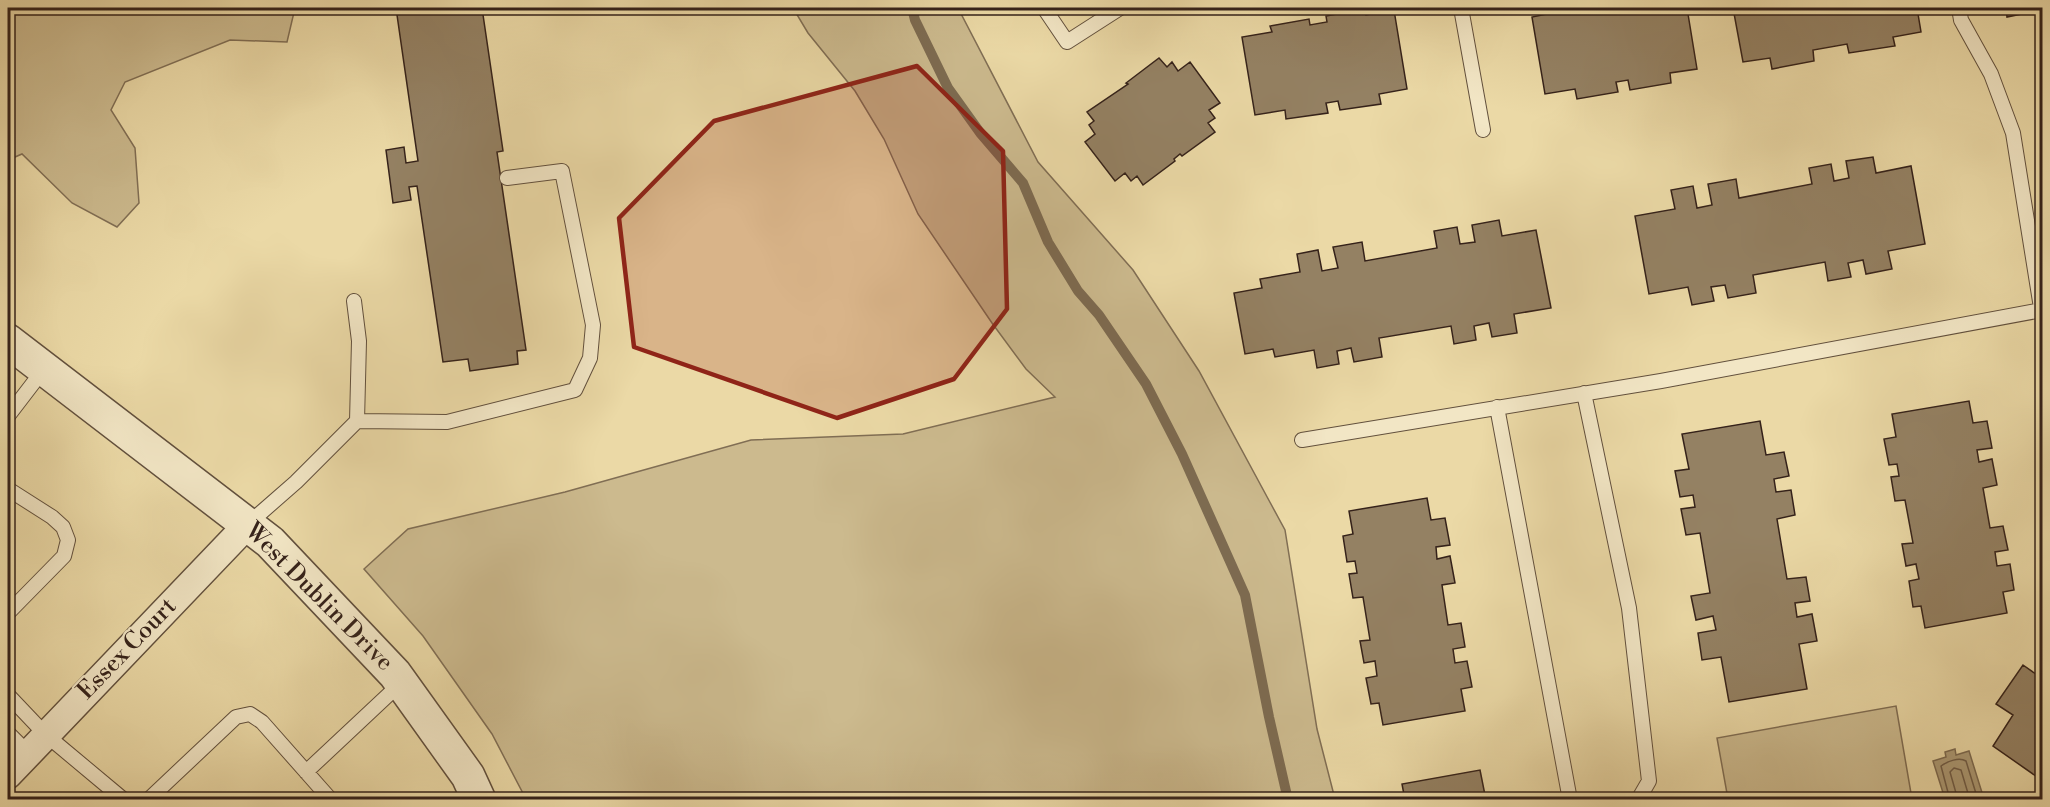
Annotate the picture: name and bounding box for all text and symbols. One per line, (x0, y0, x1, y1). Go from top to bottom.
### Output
street label: West Dublin Drive (238, 516, 400, 678)
street label: Essex Court (71, 591, 183, 706)

